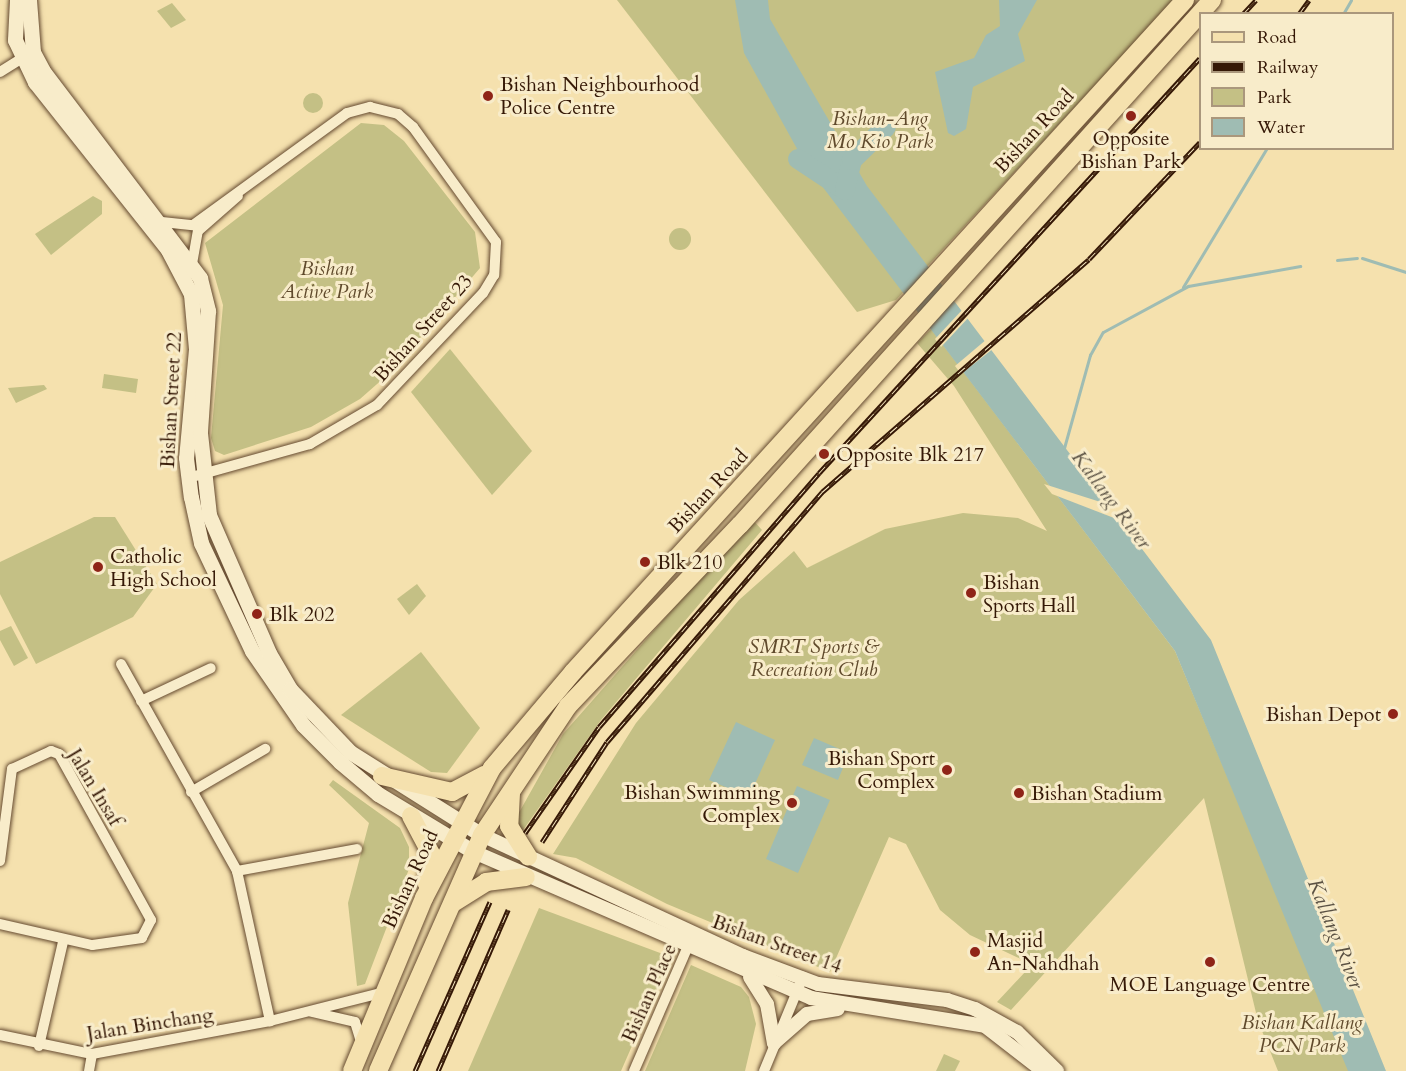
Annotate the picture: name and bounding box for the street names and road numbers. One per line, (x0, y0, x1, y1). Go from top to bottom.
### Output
street label: Bishan Road (989, 84, 1079, 178)
street label: Bishan Street 23 (369, 269, 477, 387)
street label: Bishan Street 22 (155, 331, 187, 469)
street label: Bishan Road (663, 444, 753, 538)
street label: Jalan Insaf (63, 744, 127, 830)
street label: Bishan Road (377, 826, 443, 932)
street label: Bishan Street 14 (709, 909, 845, 979)
street label: Bishan Place (616, 940, 682, 1046)
street label: Jalan Binchang (85, 1002, 215, 1046)

